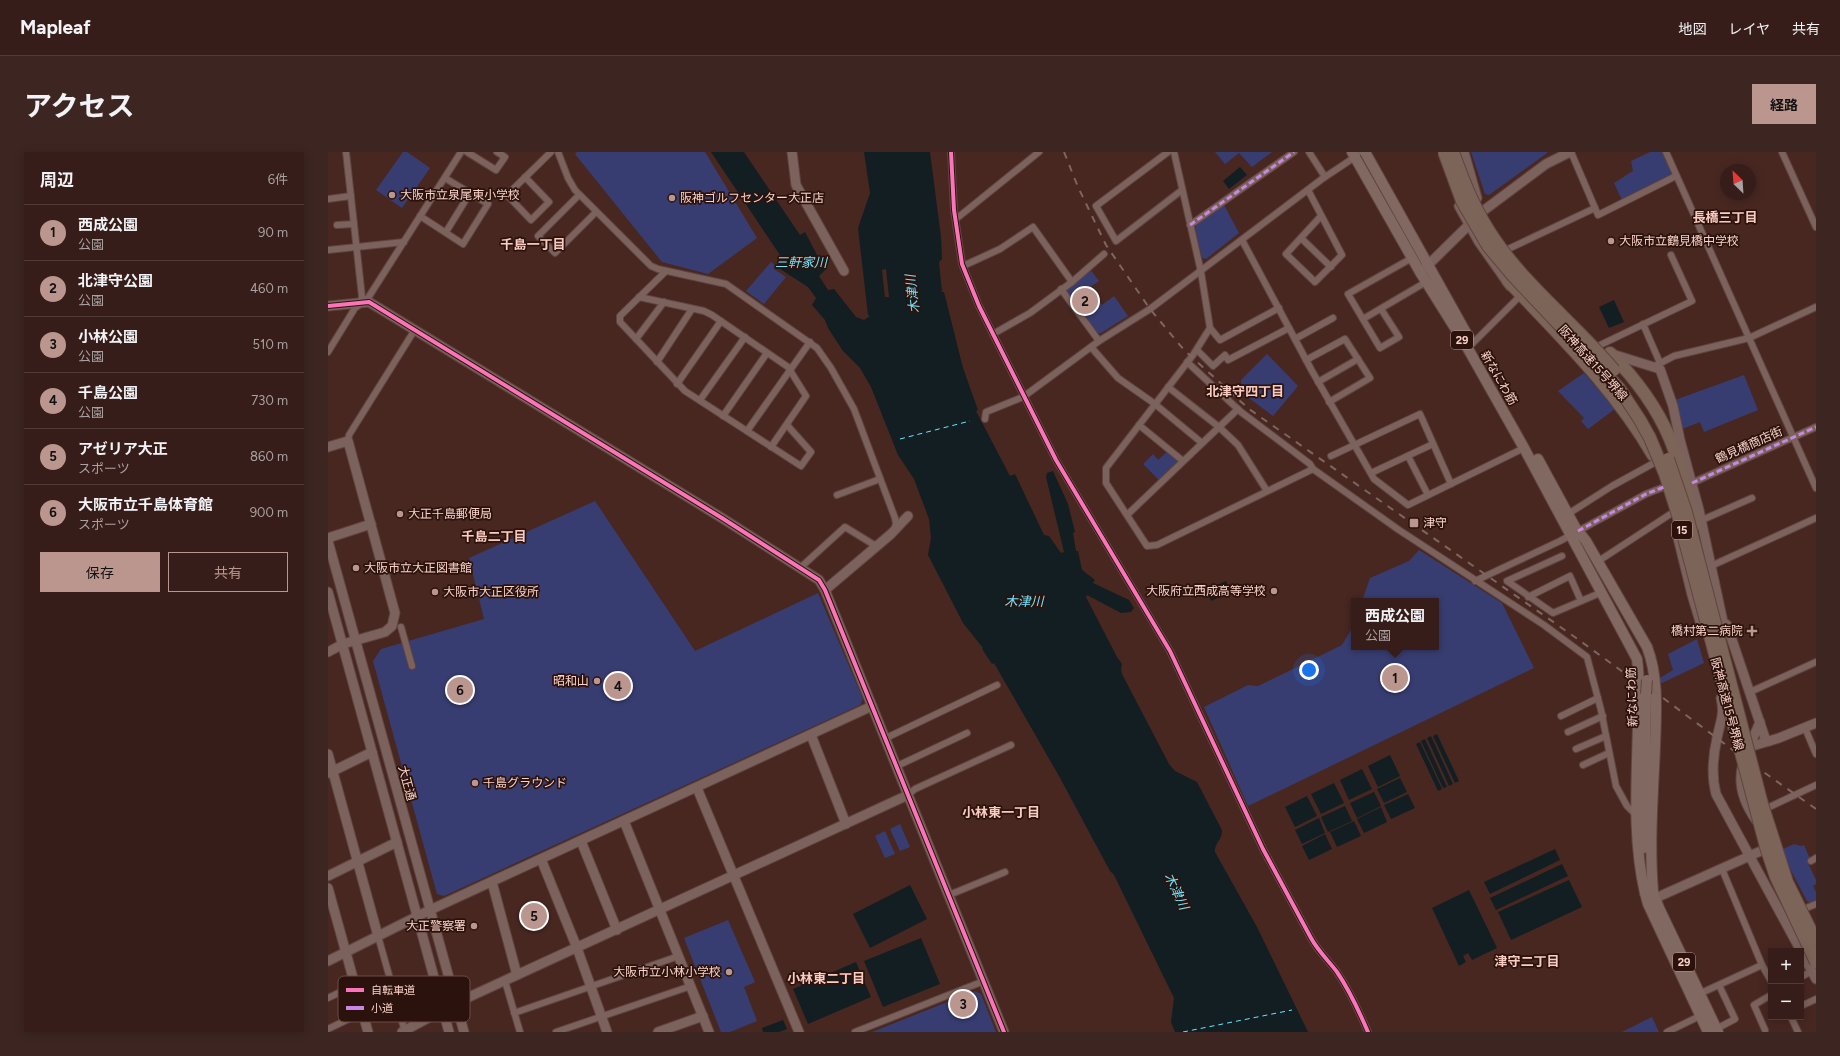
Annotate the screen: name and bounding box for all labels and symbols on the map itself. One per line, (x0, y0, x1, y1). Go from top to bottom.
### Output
north arrow (1720, 164, 1756, 200)
place label: 大阪市立泉尾東小学校 (400, 188, 520, 202)
marker: 大阪市立泉尾東小学校 (387, 190, 397, 200)
place label: 阪神ゴルフセンター大正店 (680, 191, 824, 205)
marker: 阪神ゴルフセンター大正店 (667, 193, 677, 203)
district label: 長橋三丁目 (1692, 210, 1758, 225)
place label: 大阪市立鶴見橋中学校 (1619, 234, 1739, 248)
marker: 大阪市立鶴見橋中学校 (1606, 236, 1616, 246)
district label: 千島一丁目 (500, 237, 566, 252)
water label: 三軒家川 (775, 255, 829, 270)
water label: 木津川 (902, 272, 922, 314)
pin: 2 (1072, 286, 1098, 316)
street label: 阪神高速15号堺線 (1556, 323, 1630, 403)
road number: 29 (1451, 331, 1473, 349)
street label: 新なにわ筋 (1478, 349, 1520, 407)
district label: 北津守四丁目 (1206, 384, 1284, 399)
street label: 鶴見橋商店街 (1713, 424, 1785, 466)
place label: 大正千島郵便局 (408, 507, 492, 521)
marker: 大正千島郵便局 (395, 509, 405, 519)
place label: 津守 (1423, 516, 1447, 530)
marker: 津守 (1408, 517, 1420, 529)
road number: 15 (1672, 521, 1692, 539)
district label: 千島二丁目 (461, 529, 527, 544)
place label: 大阪市立大正図書館 (364, 561, 472, 575)
marker: 大阪市立大正図書館 (351, 563, 361, 573)
place label: 大阪府立西成高等学校 (1146, 584, 1266, 598)
place label: 大阪市大正区役所 (443, 585, 539, 599)
marker: 大阪府立西成高等学校 (1269, 586, 1279, 596)
marker: 大阪市大正区役所 (430, 587, 440, 597)
water label: 木津川 (1004, 594, 1045, 609)
place label: 橋村第二病院 (1671, 624, 1743, 638)
marker: 橋村第二病院 (1746, 625, 1758, 637)
street label: 阪神高速15号堺線 (1708, 656, 1746, 752)
your location (1299, 660, 1319, 680)
pin: 1 (1382, 663, 1408, 693)
street label: 新なにわ筋 (1624, 667, 1640, 727)
pin: 4 (605, 671, 631, 701)
place label: 昭和山 (553, 674, 589, 688)
pin: 6 (447, 675, 473, 705)
marker: 昭和山 (592, 676, 602, 686)
street label: 大正通 (396, 764, 418, 802)
place label: 千島グラウンド (483, 776, 567, 790)
marker: 千島グラウンド (470, 778, 480, 788)
district label: 小林東一丁目 (962, 805, 1040, 820)
water label: 木津川 (1162, 870, 1192, 914)
pin: 5 (521, 901, 547, 931)
place label: 大正警察署 (406, 919, 466, 933)
marker: 大正警察署 (469, 921, 479, 931)
road number: 29 (1673, 953, 1695, 971)
district label: 津守二丁目 (1494, 954, 1560, 969)
place label: 大阪市立小林小学校 (613, 965, 721, 979)
marker: 大阪市立小林小学校 (724, 967, 734, 977)
district label: 小林東二丁目 (787, 971, 865, 986)
legend (338, 976, 470, 1022)
text: 自転車道 (371, 984, 415, 997)
pin: 3 (950, 989, 976, 1019)
text: 小道 (371, 1002, 393, 1015)

